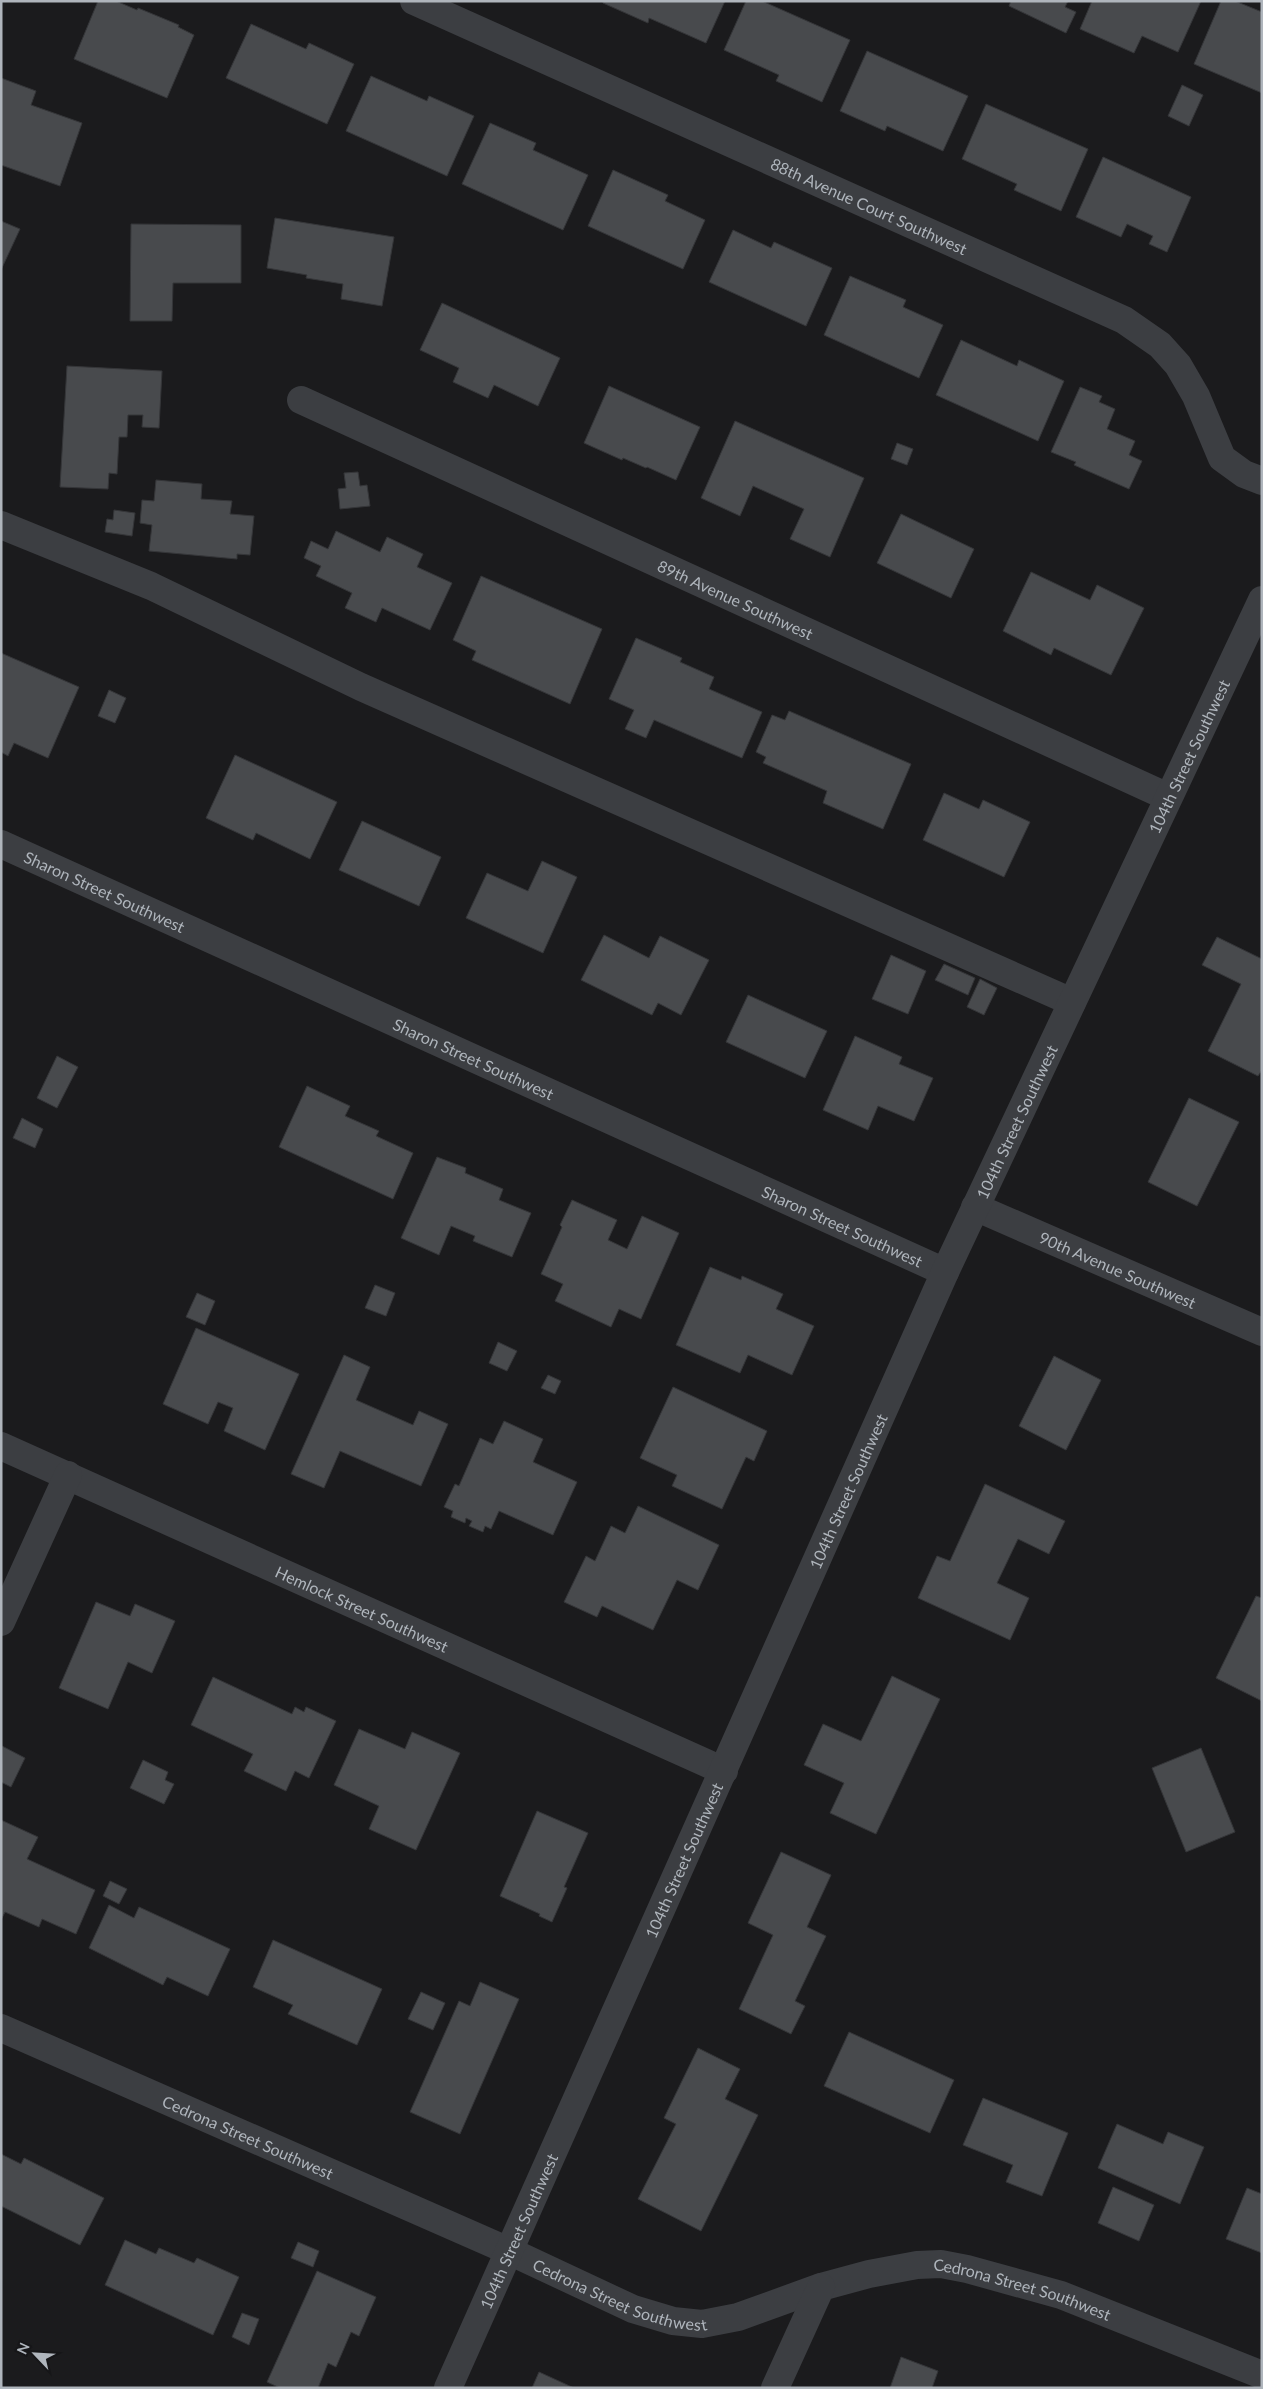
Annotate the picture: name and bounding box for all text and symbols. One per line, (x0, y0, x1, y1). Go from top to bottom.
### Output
street label: 88th Avenue Court Southwest (768, 153, 970, 258)
street label: 89th Avenue Southwest (655, 555, 817, 643)
street label: 104th Street Southwest (1144, 676, 1233, 836)
street label: Sharon Street Southwest (22, 846, 188, 936)
street label: Sharon Street Southwest (390, 1014, 557, 1103)
street label: 104th Street Southwest (972, 1041, 1060, 1202)
street label: Sharon Street Southwest (759, 1181, 926, 1270)
street label: 90th Avenue Southwest (1037, 1227, 1199, 1312)
street label: 104th Street Southwest (805, 1410, 890, 1571)
street label: Hemlock Street Southwest (273, 1561, 452, 1656)
street label: 104th Street Southwest (640, 1779, 726, 1941)
street label: Cedrona Street Southwest (160, 2091, 337, 2182)
street label: 104th Street Southwest (475, 2150, 561, 2311)
street label: Cedrona Street Southwest (530, 2254, 709, 2334)
street label: Cedrona Street Southwest (933, 2254, 1114, 2324)
north arrow (10, 2329, 60, 2379)
text: N (13, 2340, 33, 2357)

